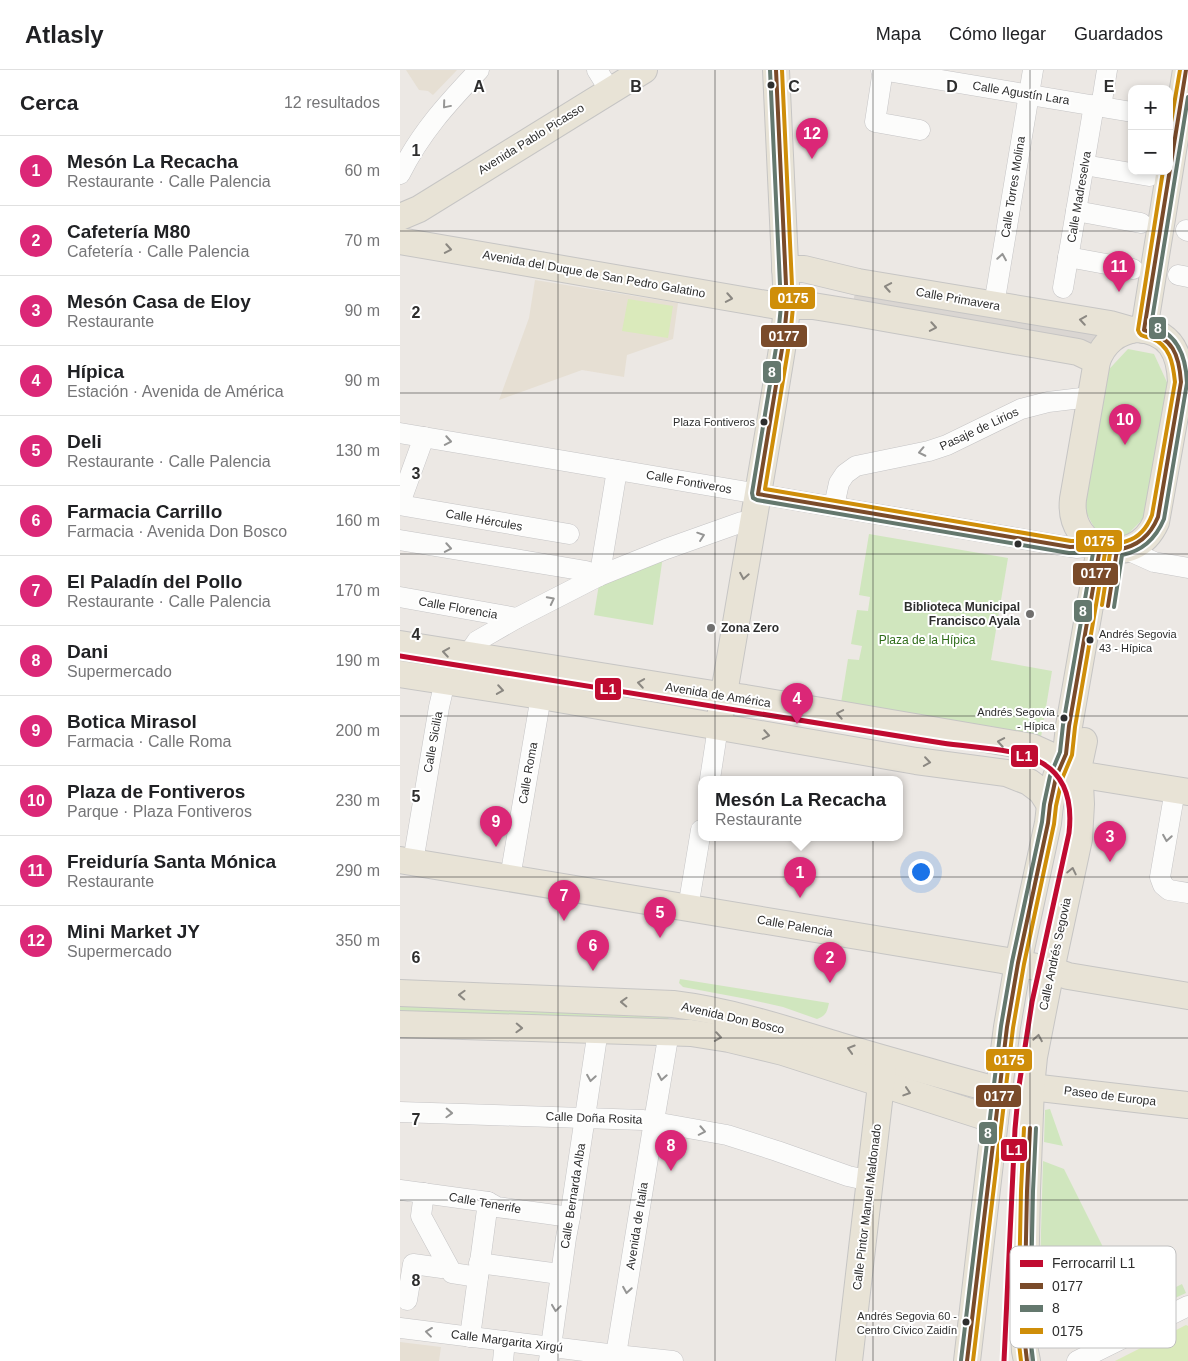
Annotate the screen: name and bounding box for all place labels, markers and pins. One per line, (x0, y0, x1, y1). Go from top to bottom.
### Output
unlabelled marker (766, 80, 776, 90)
pin: 12 (796, 118, 828, 159)
pin: 11 (1103, 251, 1135, 292)
pin: 10 (1109, 404, 1141, 445)
place label: Plaza Fontiveros (673, 416, 755, 428)
marker: Plaza Fontiveros (759, 417, 769, 427)
unlabelled marker (1013, 539, 1023, 549)
place label: Biblioteca Municipal Francisco Ayala (904, 600, 1020, 628)
marker: Biblioteca Municipal Francisco Ayala (1024, 608, 1036, 620)
place label: Zona Zero (721, 621, 779, 635)
marker: Zona Zero (705, 622, 717, 634)
place label: Andrés Segovia 43 - Hípica (1099, 628, 1178, 654)
marker: Andrés Segovia 43 - Hípica (1085, 635, 1095, 645)
pin: 4 (781, 683, 813, 724)
place label: Andrés Segovia - Hípica (977, 706, 1056, 732)
marker: Andrés Segovia - Hípica (1059, 713, 1069, 723)
pin: 9 (480, 806, 512, 847)
pin: 3 (1094, 821, 1126, 862)
pin: 1 (784, 857, 816, 898)
pin: 7 (548, 880, 580, 921)
pin: 5 (644, 897, 676, 938)
pin: 6 (577, 930, 609, 971)
pin: 2 (814, 942, 846, 983)
pin: 8 (655, 1130, 687, 1171)
place label: Andrés Segovia 60 - Centro Cívico Zaidín (857, 1310, 957, 1336)
marker: Andrés Segovia 60 - Centro Cívico Zaidín (961, 1317, 971, 1327)

